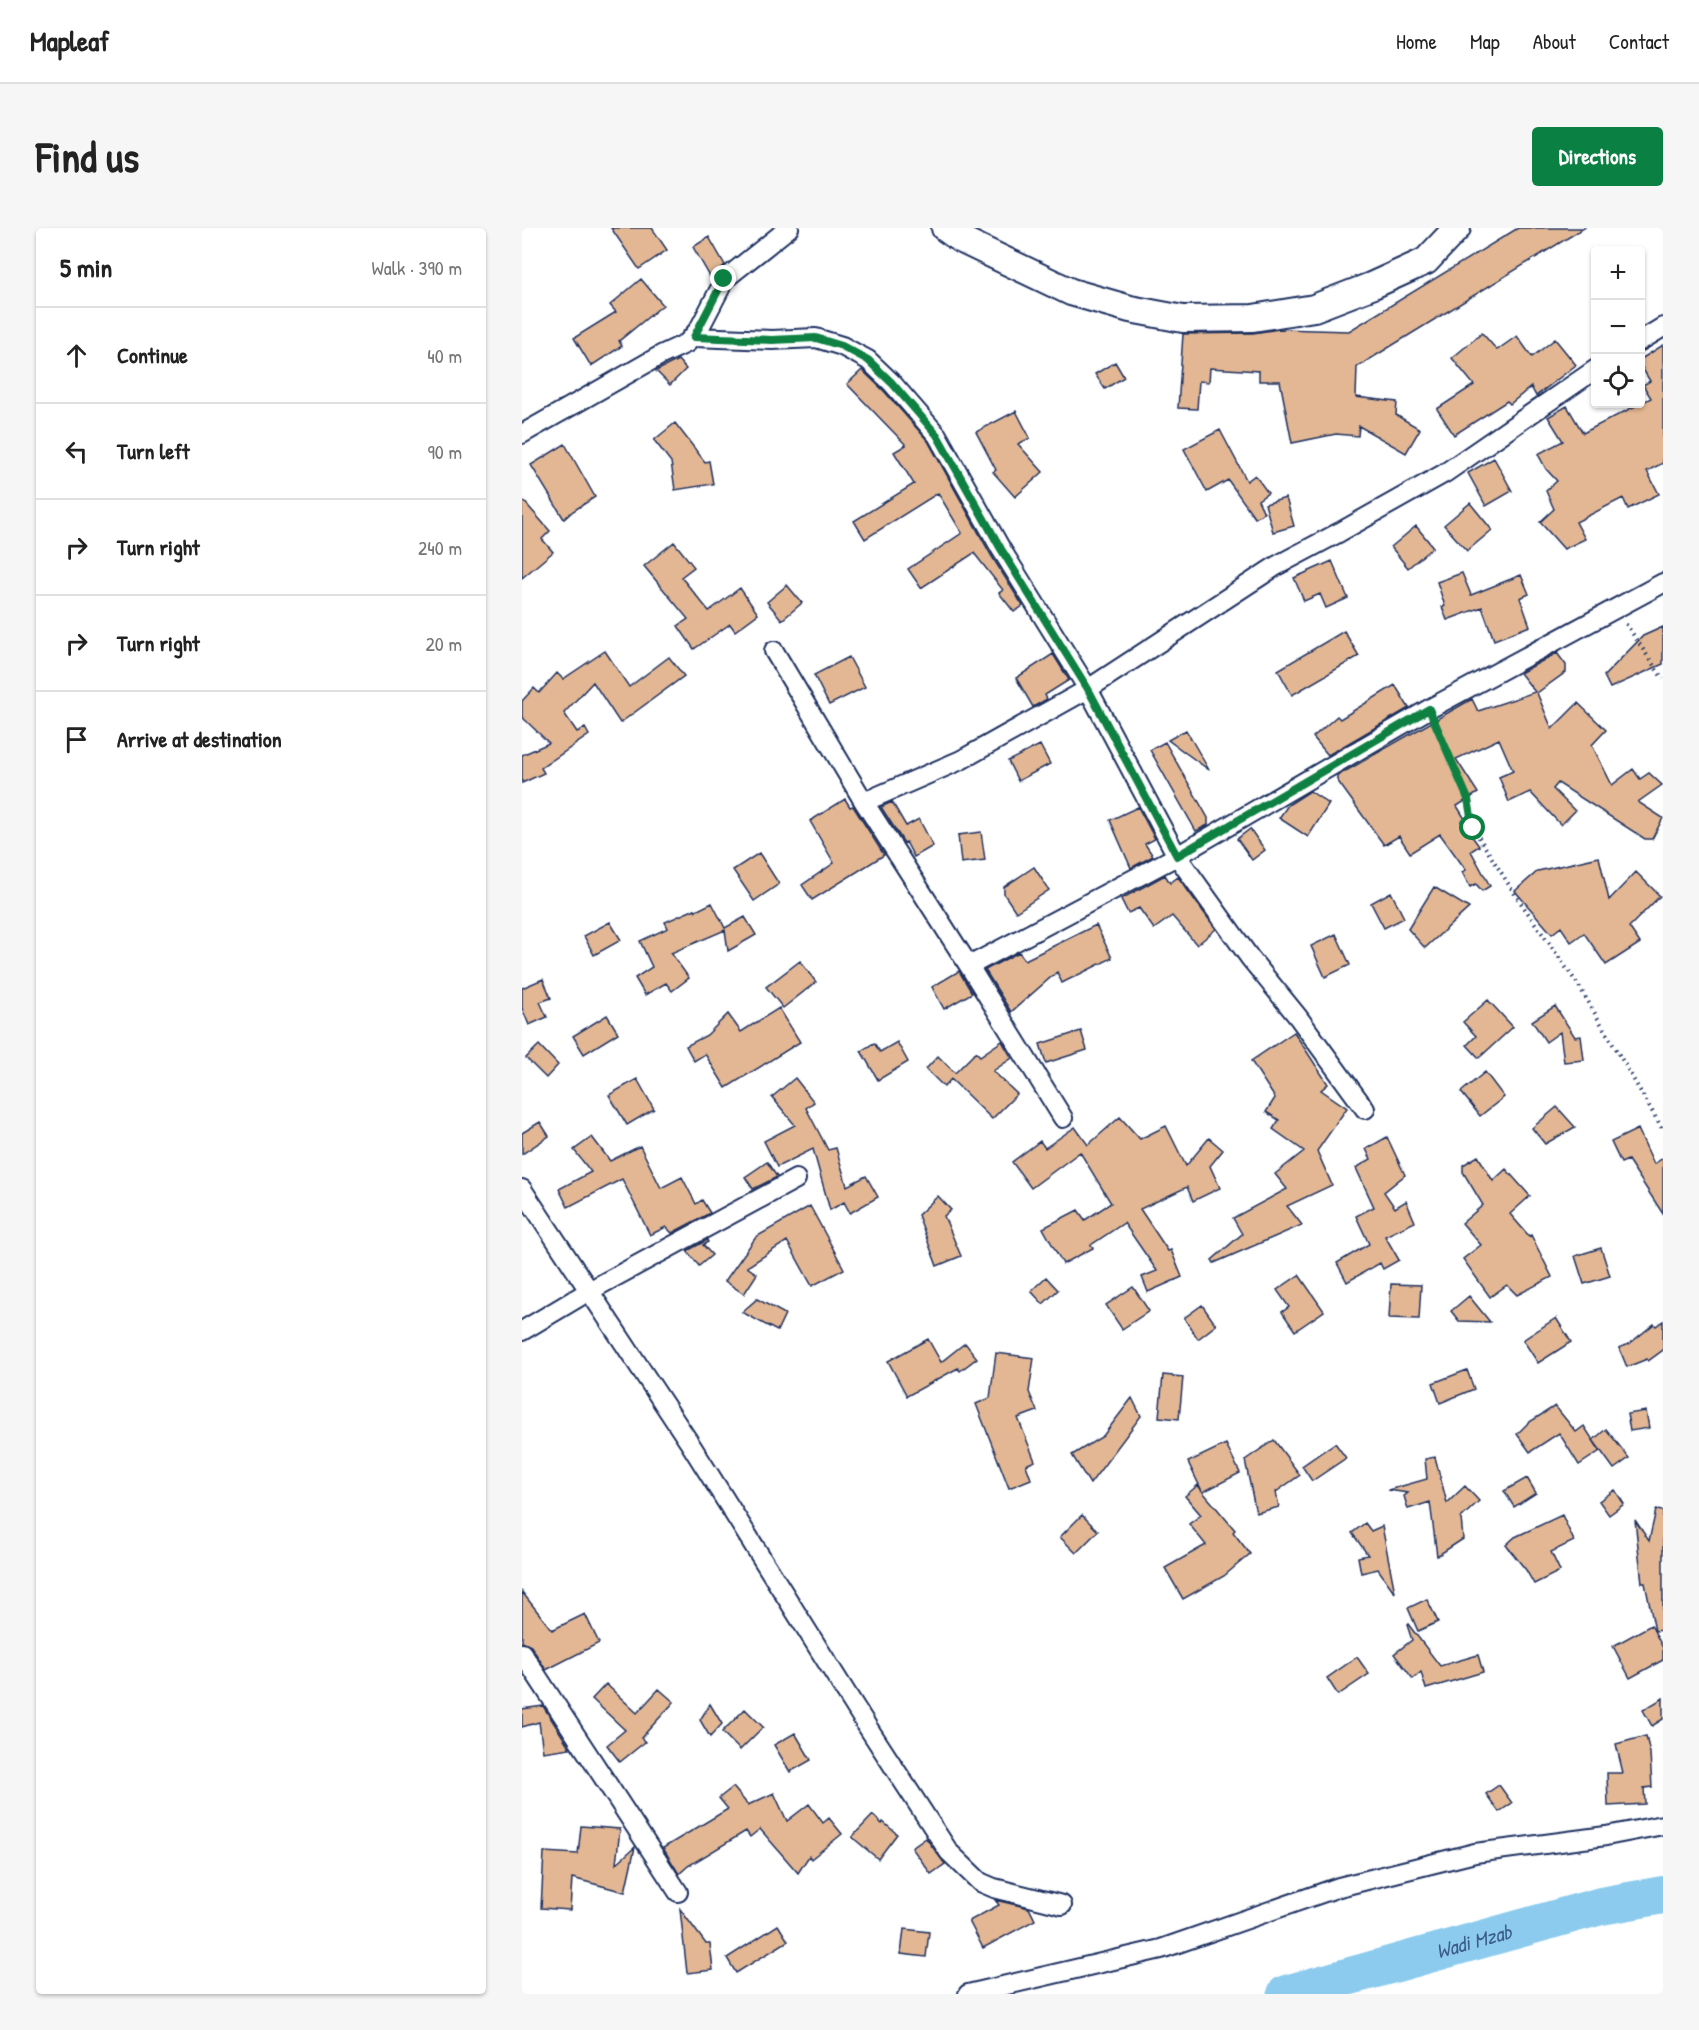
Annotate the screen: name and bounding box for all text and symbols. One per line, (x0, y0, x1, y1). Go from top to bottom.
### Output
text: Mapleaf (30, 22, 109, 60)
text: Home (1396, 27, 1437, 56)
text: Map (1470, 27, 1500, 56)
text: About (1533, 27, 1576, 56)
text: Contact (1609, 27, 1669, 56)
button: Directions (1532, 127, 1663, 186)
text: Find us (36, 128, 139, 185)
map controls (1591, 246, 1645, 408)
button: + (1591, 246, 1645, 300)
text: 5 min (60, 250, 112, 285)
text: Walk · 390 m (372, 254, 462, 281)
route end (710, 265, 736, 291)
button: − (1591, 300, 1645, 354)
icon: ahead (60, 339, 93, 372)
text: Continue (117, 340, 188, 370)
text: 40 m (427, 342, 462, 369)
button: locate (1591, 354, 1645, 408)
icon: left (60, 435, 93, 468)
text: Turn left (117, 436, 190, 466)
text: 90 m (428, 438, 462, 465)
icon: right (60, 531, 93, 564)
text: Turn right (117, 532, 200, 562)
text: 240 m (418, 534, 462, 561)
icon: right (60, 627, 93, 660)
text: Turn right (117, 628, 200, 658)
text: 20 m (425, 630, 462, 657)
icon: arrive (60, 723, 93, 756)
text: Arrive at destination (117, 724, 282, 754)
route start (1459, 814, 1485, 840)
water label: Wadi Mzab (1433, 1916, 1516, 1965)

